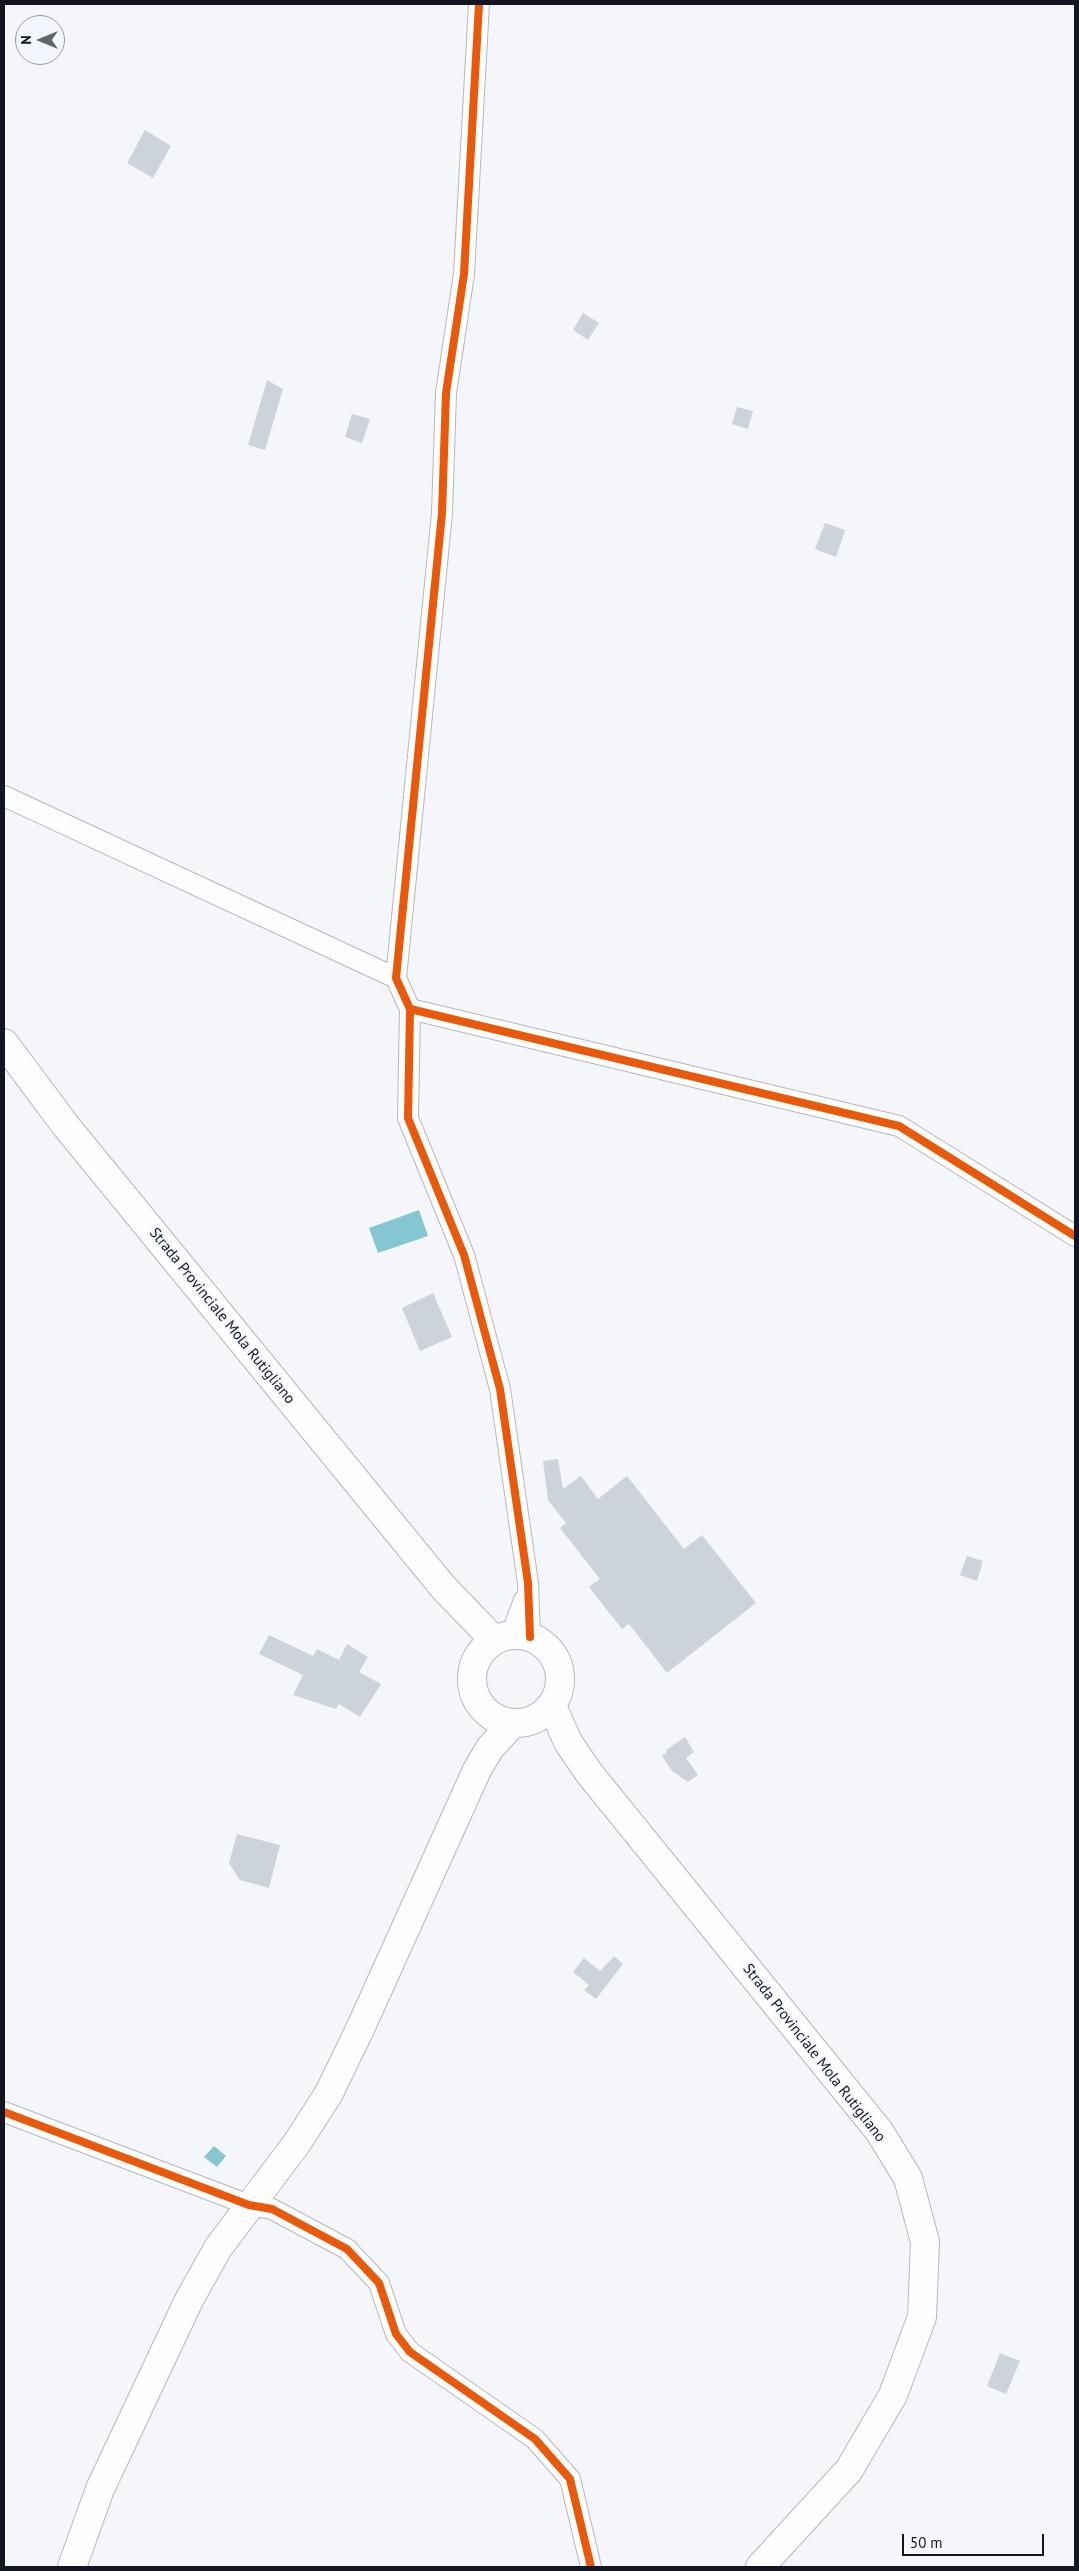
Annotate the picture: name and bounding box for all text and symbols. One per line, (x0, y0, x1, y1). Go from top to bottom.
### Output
north arrow (15, 15, 65, 65)
text: N (17, 35, 35, 45)
street label: Strada Provinciale Mola Rutigliano (145, 1224, 299, 1408)
street label: Strada Provinciale Mola Rutigliano (739, 1960, 889, 2146)
scale bar (904, 2524, 1046, 2556)
text: 50 m (910, 2533, 943, 2552)

